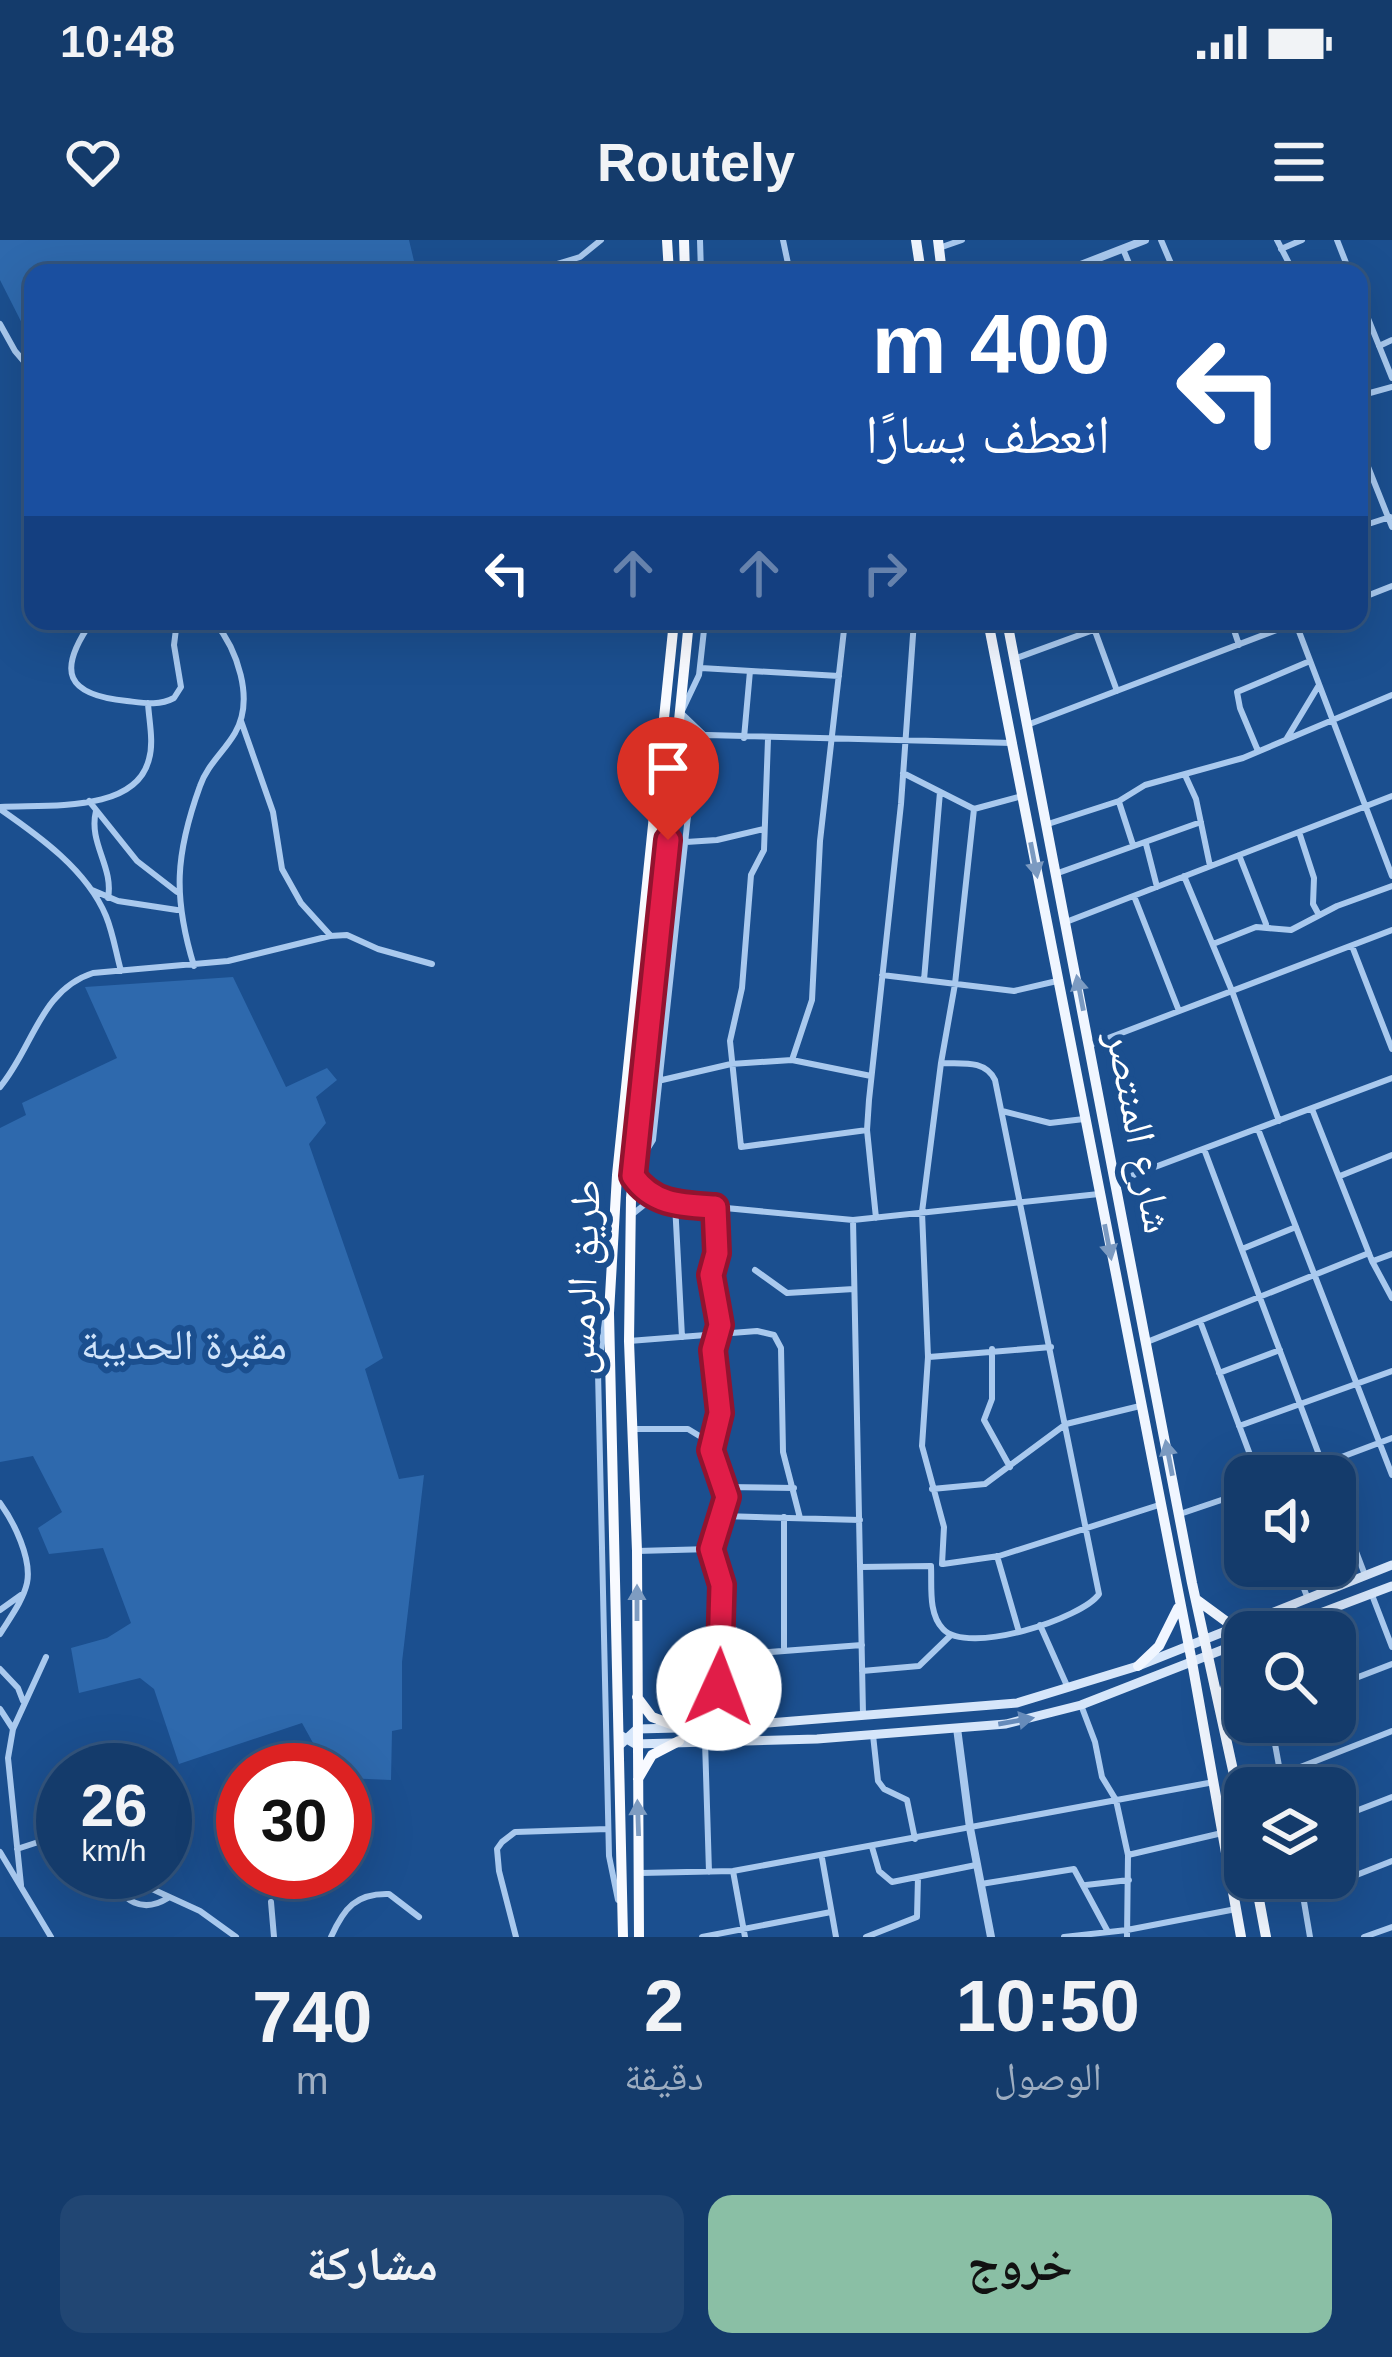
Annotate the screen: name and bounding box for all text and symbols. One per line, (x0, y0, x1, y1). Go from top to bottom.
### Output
text: 10:48 (60, 16, 175, 67)
icon: heart (60, 129, 126, 195)
icon: menu (1266, 129, 1332, 195)
text: Routely (597, 132, 795, 192)
text: 400 m (872, 297, 1110, 391)
icon: left (1152, 312, 1308, 468)
text: انعطف يسارًا (865, 404, 1110, 464)
icon: left (474, 540, 540, 606)
icon: ahead (600, 540, 666, 606)
icon: ahead (726, 540, 792, 606)
icon: right (852, 540, 918, 606)
pin (617, 717, 719, 840)
icon: arrive (635, 735, 701, 801)
one-way arrow (1025, 841, 1044, 879)
one-way arrow (1070, 973, 1089, 1011)
street label: شارع المنتصر (1094, 1026, 1183, 1238)
street label: طريق الرمس (555, 1179, 611, 1376)
one-way arrow (1099, 1224, 1118, 1262)
park label: مقبرة الحديبة (81, 1321, 287, 1368)
one-way arrow (1159, 1439, 1178, 1477)
map controls (1224, 1455, 1356, 1899)
button: sound (1224, 1455, 1356, 1587)
one-way arrow (627, 1583, 647, 1621)
button: search (1224, 1611, 1356, 1743)
position arrow (656, 1625, 782, 1751)
one-way arrow (998, 1711, 1036, 1730)
speed limit sign: 30 (216, 1743, 372, 1899)
button: layers (1224, 1767, 1356, 1899)
text: 26 (81, 1772, 147, 1839)
one-way arrow (628, 1798, 647, 1836)
text: km/h (81, 1834, 147, 1867)
text: 2 (644, 1966, 684, 2046)
text: 10:50 (956, 1966, 1140, 2046)
text: 740 (252, 1977, 372, 2057)
text: دقيقة (624, 2055, 704, 2098)
text: الوصول (994, 2055, 1102, 2098)
text: m (296, 2059, 328, 2102)
button: مشاركة (60, 2195, 684, 2333)
button: خروج (708, 2195, 1332, 2333)

